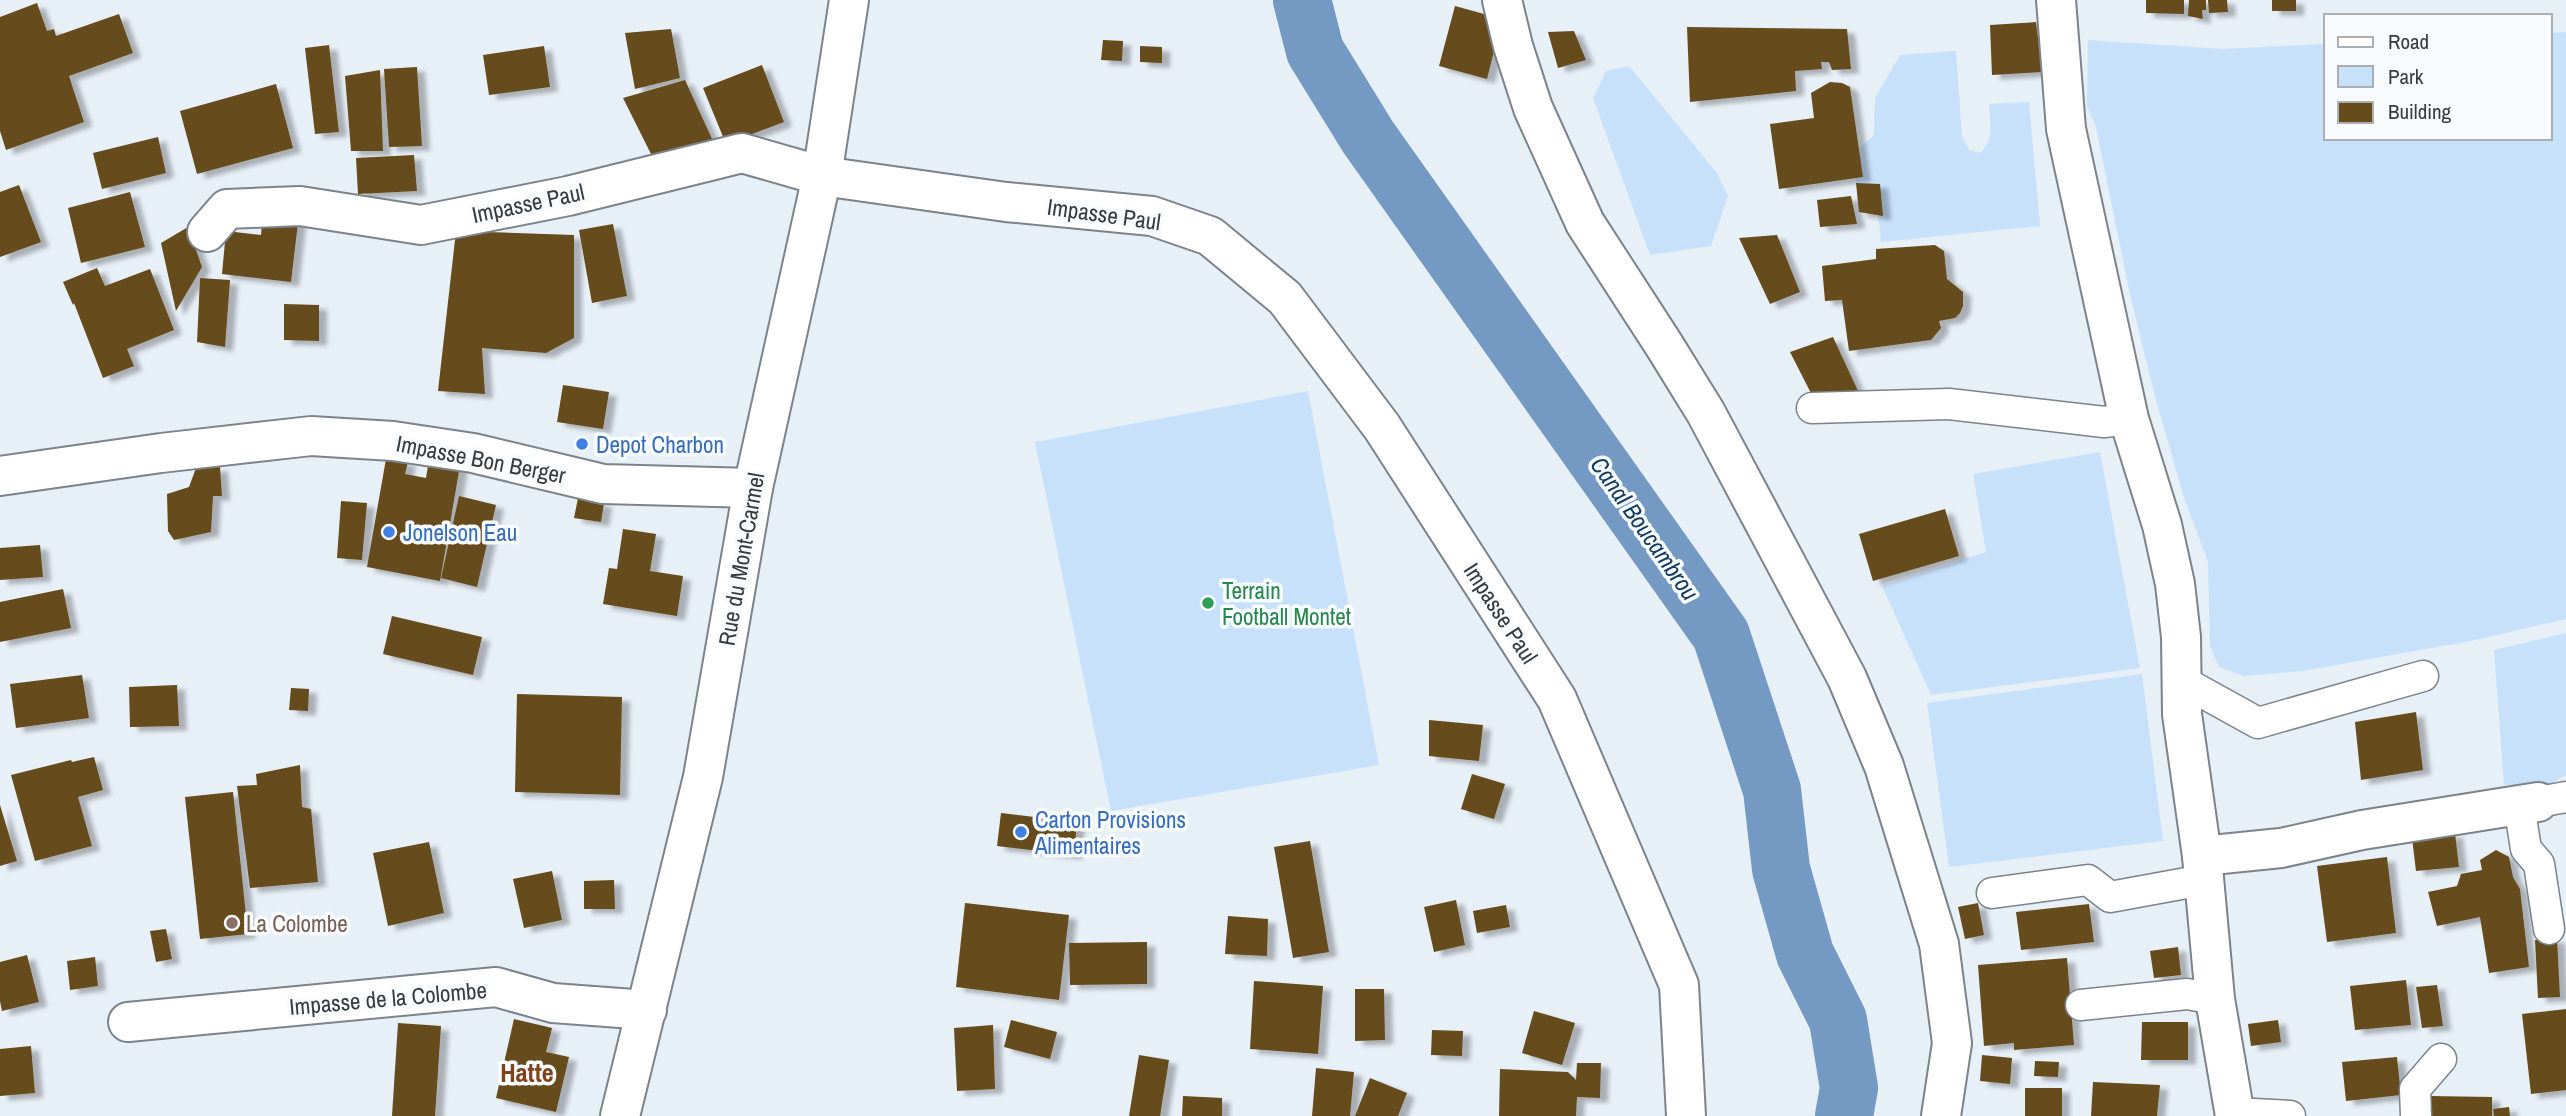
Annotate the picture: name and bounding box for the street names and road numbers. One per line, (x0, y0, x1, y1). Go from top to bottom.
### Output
street label: Impasse Paul (469, 176, 587, 230)
street label: Impasse Paul (1045, 191, 1163, 237)
street label: Impasse Bon Berger (394, 427, 569, 491)
street label: Rue du Mont-Carmel (711, 470, 771, 648)
street label: Impasse Paul (1457, 557, 1545, 669)
street label: Impasse de la Colombe (288, 974, 488, 1022)

